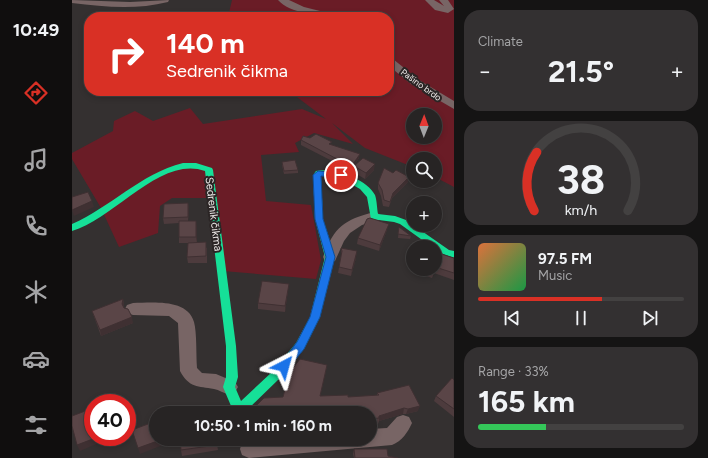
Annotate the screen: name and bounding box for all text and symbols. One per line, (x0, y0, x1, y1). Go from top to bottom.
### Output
text: 10:49 (13, 19, 59, 41)
text: 140 m (166, 26, 245, 60)
icon: right (100, 28, 152, 80)
text: Climate (478, 34, 523, 49)
text: 21.5° (548, 53, 614, 90)
text: − (478, 58, 492, 85)
text: + (670, 58, 684, 85)
text: Sedrenik čikma (166, 60, 288, 82)
street label: Pašino brdo (399, 66, 444, 103)
icon: directions (22, 79, 50, 107)
north arrow (406, 108, 442, 144)
map controls (406, 108, 442, 276)
icon: music (22, 146, 50, 174)
button: search (406, 152, 442, 188)
text: 38 (557, 154, 605, 204)
pin (324, 158, 358, 192)
icon: arrive (330, 164, 352, 186)
street label: Sedrenik čikma (203, 176, 224, 252)
button: + (406, 196, 442, 232)
text: km/h (565, 201, 597, 219)
icon: phone (22, 212, 50, 240)
button: − (406, 240, 442, 276)
text: 97.5 FM (538, 250, 592, 268)
text: Music (538, 268, 572, 283)
icon: climate (22, 278, 50, 306)
icon: previous (501, 307, 523, 329)
icon: pause (570, 307, 592, 329)
icon: next (639, 307, 661, 329)
icon: car (22, 345, 50, 373)
position arrow (263, 345, 305, 387)
text: Range · 33% (478, 364, 549, 379)
text: 165 km (478, 383, 575, 420)
speed limit sign: 40 (84, 394, 136, 446)
icon: filters (22, 411, 50, 439)
text: 10:50 · 1 min · 160 m (194, 417, 332, 435)

